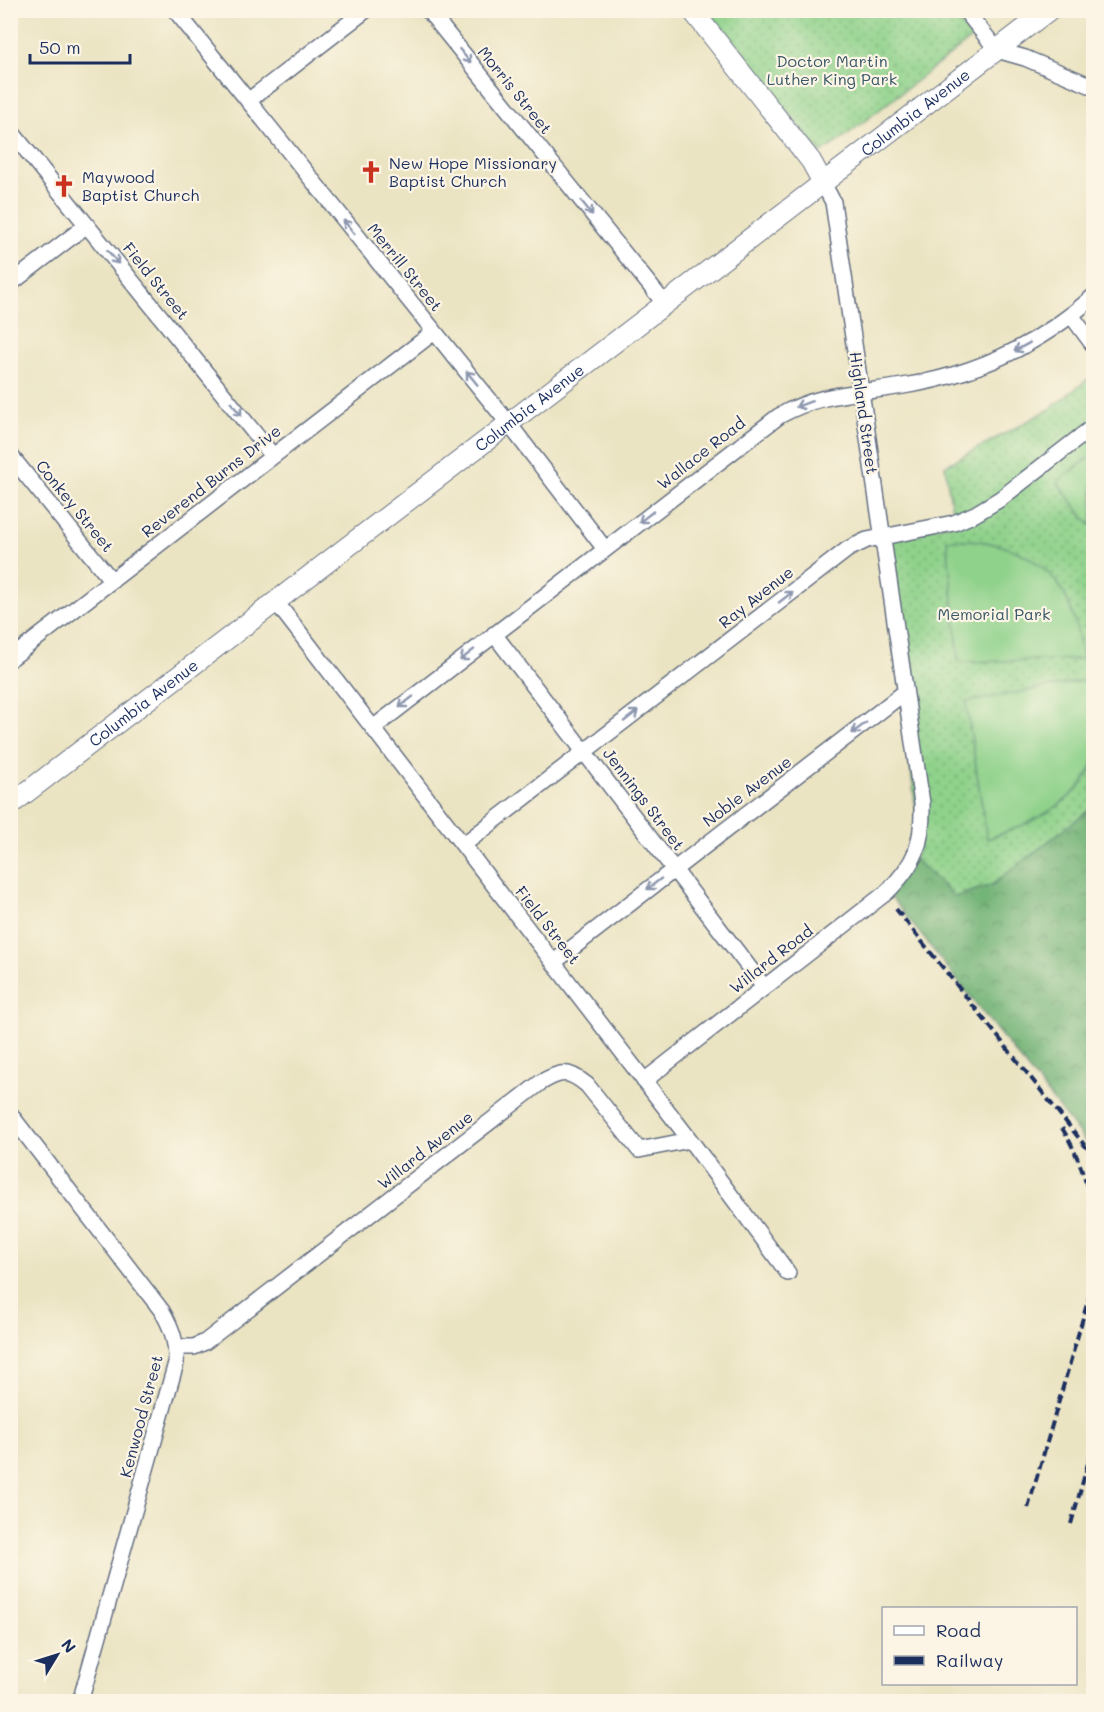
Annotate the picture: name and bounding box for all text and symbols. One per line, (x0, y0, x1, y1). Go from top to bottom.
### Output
scale bar (30, 27, 130, 65)
text: 50 m (39, 35, 81, 59)
street label: Morris Street (474, 41, 557, 138)
one-way arrow (459, 48, 472, 64)
park label: Doctor Martin Luther King Park (767, 50, 897, 89)
street label: Columbia Avenue (856, 63, 974, 160)
place label: New Hope Missionary Baptist Church (389, 152, 557, 191)
church icon: New Hope Missionary Baptist Church (358, 159, 384, 185)
place label: Maywood Baptist Church (82, 166, 199, 205)
church icon: Maywood Baptist Church (51, 173, 77, 199)
one-way arrow (581, 200, 594, 216)
street label: Merrill Street (363, 218, 447, 315)
one-way arrow (343, 219, 356, 235)
street label: Field Street (119, 238, 194, 324)
one-way arrow (107, 249, 120, 265)
one-way arrow (1014, 341, 1031, 353)
street label: Highland Street (845, 350, 883, 476)
street label: Columbia Avenue (470, 359, 588, 456)
one-way arrow (465, 371, 478, 387)
one-way arrow (796, 399, 814, 410)
one-way arrow (229, 401, 242, 417)
street label: Wallace Road (652, 412, 749, 494)
street label: Reverend Burns Drive (137, 420, 285, 542)
street label: Conkey Street (32, 455, 119, 556)
one-way arrow (639, 511, 655, 523)
street label: Ray Avenue (714, 561, 797, 632)
one-way arrow (777, 591, 793, 603)
park label: Memorial Park (937, 603, 1051, 624)
one-way arrow (459, 649, 475, 662)
street label: Columbia Avenue (84, 654, 202, 751)
one-way arrow (398, 695, 414, 708)
one-way arrow (623, 709, 639, 722)
one-way arrow (851, 721, 867, 734)
street label: Jennings Street (599, 743, 690, 854)
street label: Noble Avenue (698, 750, 795, 831)
one-way arrow (646, 878, 662, 891)
street label: Field Street (511, 881, 586, 968)
street label: Willard Road (725, 920, 817, 998)
street label: Willard Avenue (373, 1106, 477, 1193)
street label: Kenwood Street (114, 1352, 167, 1479)
legend (882, 1607, 1077, 1685)
text: Road (936, 1618, 981, 1642)
north arrow (27, 1625, 87, 1685)
text: N (57, 1634, 81, 1657)
text: Railway (936, 1648, 1003, 1672)

